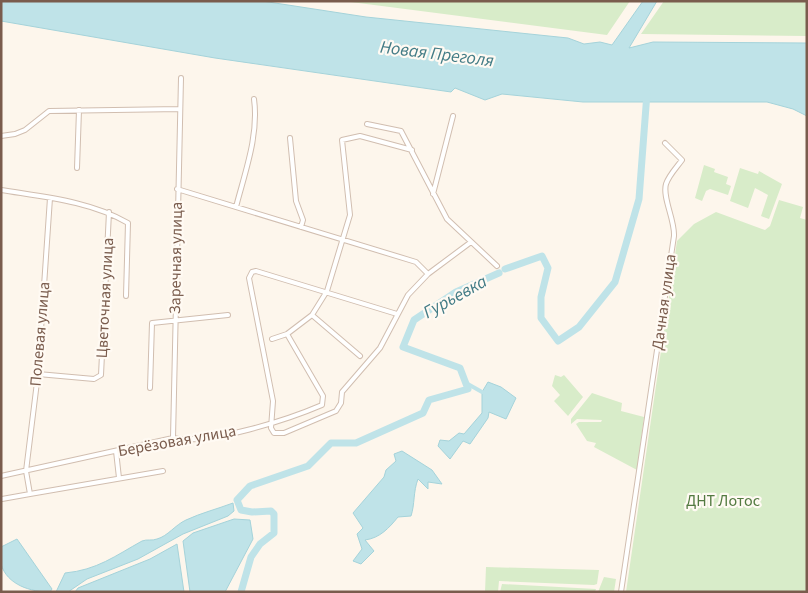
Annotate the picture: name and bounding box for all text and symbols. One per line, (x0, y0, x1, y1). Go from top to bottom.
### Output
water label: Новая Преголя (379, 35, 496, 73)
street label: Заречная улица (164, 202, 188, 314)
street label: Цветочная улица (91, 237, 119, 359)
street label: Дачная улица (646, 252, 682, 352)
water label: Гурьевка (418, 269, 492, 325)
street label: Полевая улица (24, 281, 56, 387)
street label: Берёзовая улица (116, 420, 238, 462)
park label: ДНТ Лотос (686, 490, 760, 512)

